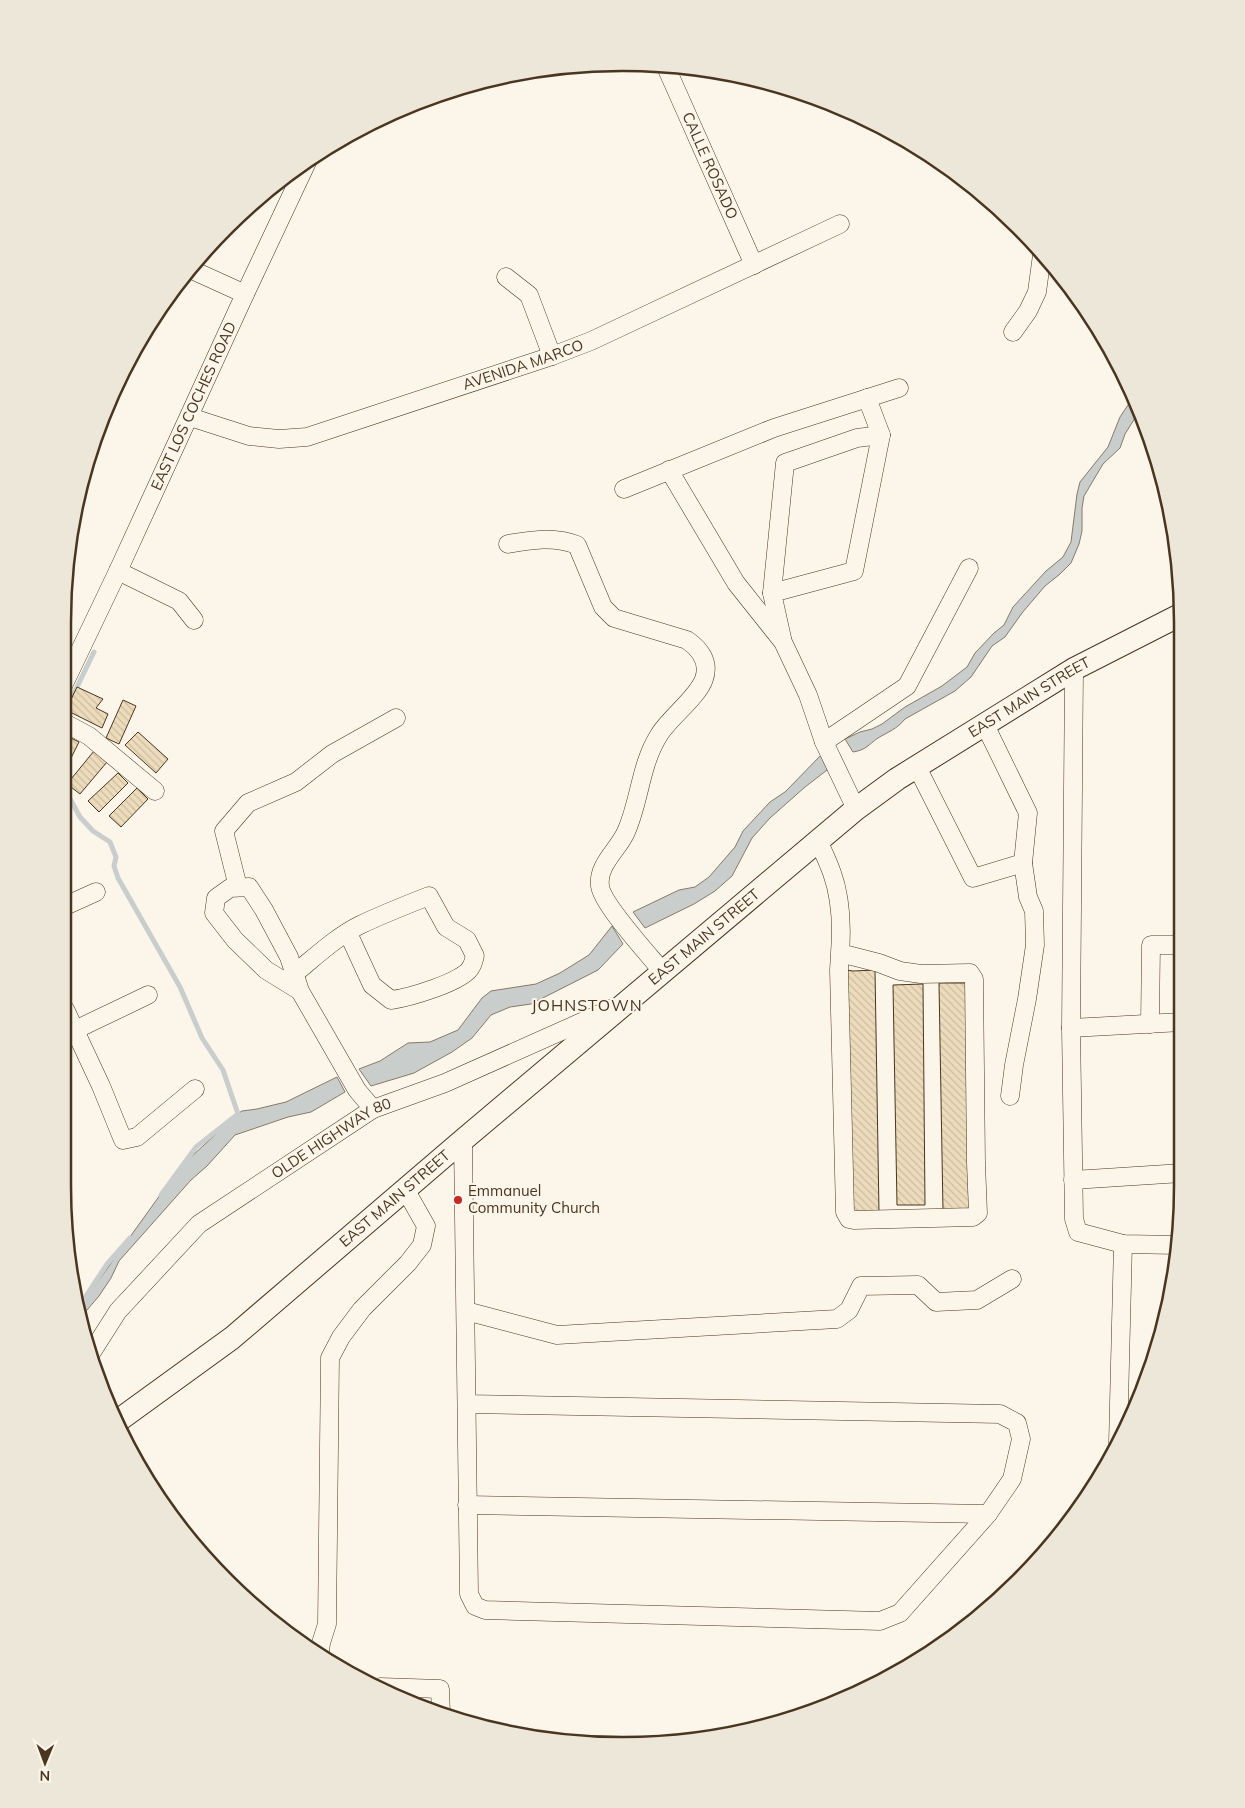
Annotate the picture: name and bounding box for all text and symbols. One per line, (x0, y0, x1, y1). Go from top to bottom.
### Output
street label: CALLE ROSADO (678, 109, 742, 222)
street label: EAST LOS COCHES ROAD (146, 318, 240, 493)
street label: AVENIDA MARCO (460, 335, 586, 394)
street label: EAST MAIN STREET (964, 652, 1093, 741)
street label: EAST MAIN STREET (644, 884, 763, 989)
district label: JOHNSTOWN (531, 995, 643, 1015)
street label: OLDE HIGHWAY 80 (267, 1093, 394, 1183)
street label: EAST MAIN STREET (335, 1145, 454, 1251)
place label: Emmanuel Community Church (468, 1181, 600, 1217)
marker: Emmanuel Community Church (452, 1194, 464, 1206)
north arrow (20, 1738, 70, 1788)
text: N (39, 1767, 50, 1785)

